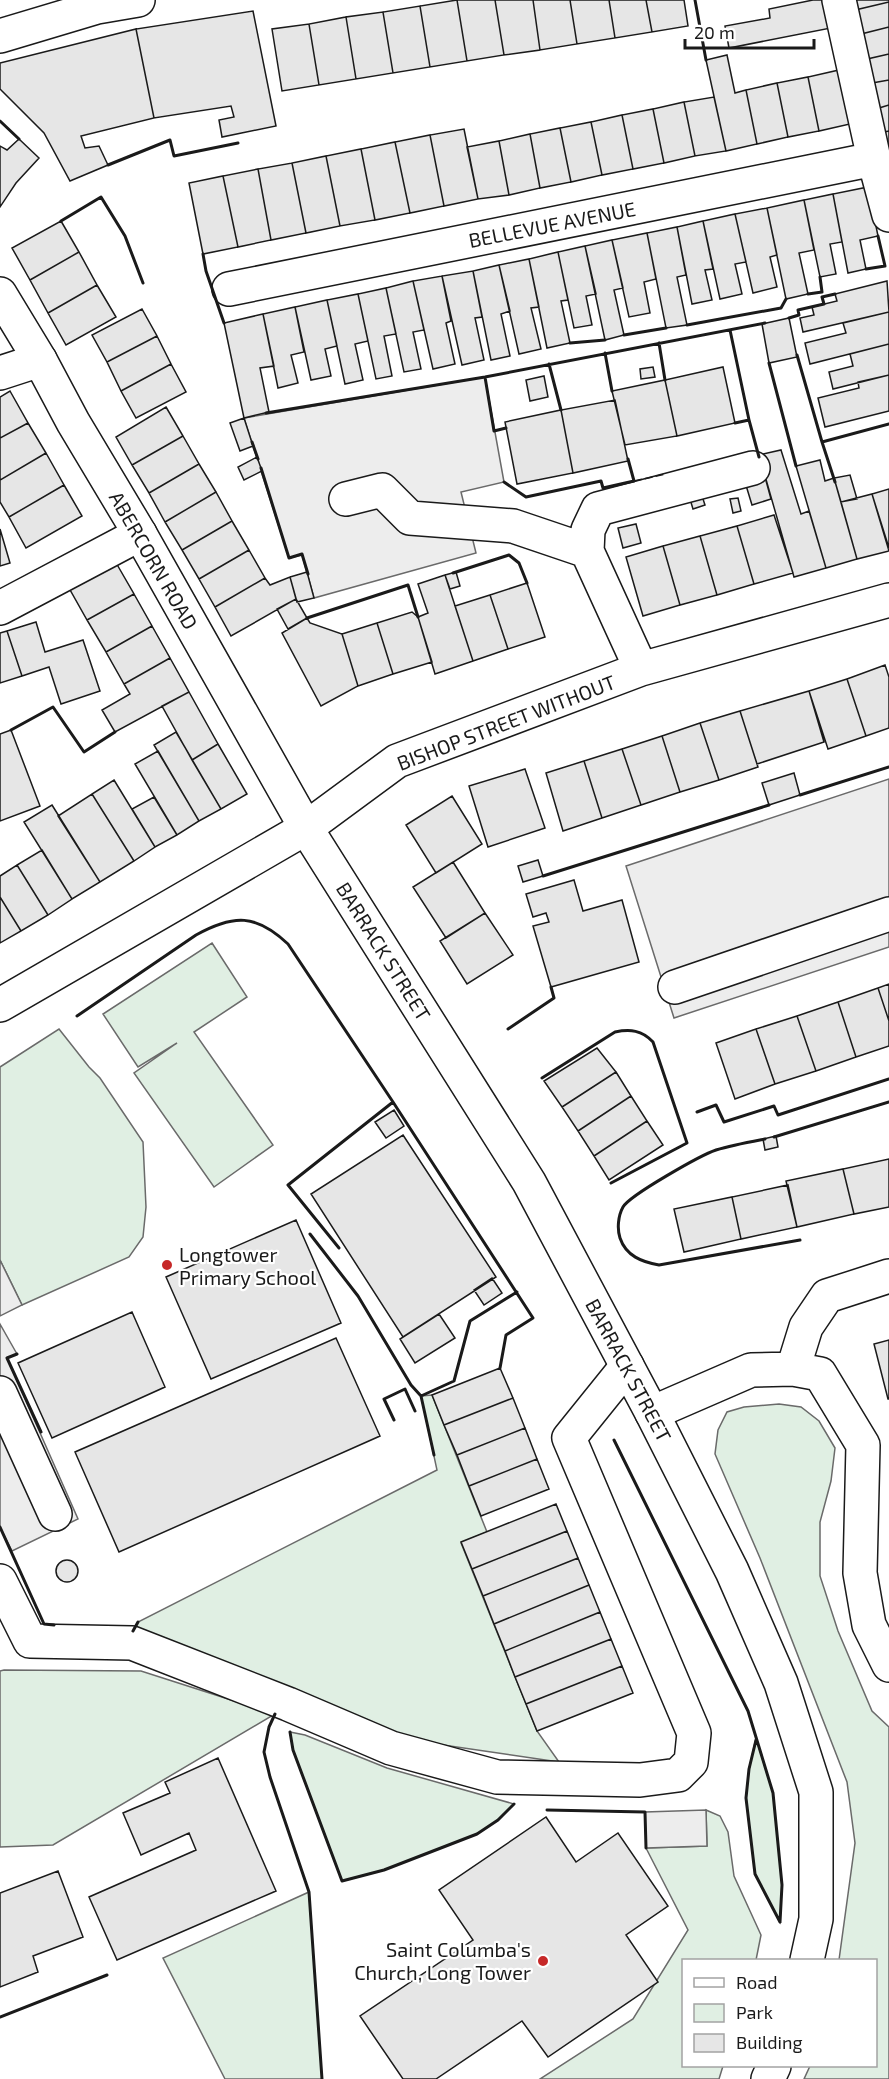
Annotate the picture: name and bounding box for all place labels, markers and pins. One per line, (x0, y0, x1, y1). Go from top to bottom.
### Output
place label: Longtower Primary School (179, 1242, 316, 1289)
marker: Longtower Primary School (160, 1258, 174, 1272)
place label: Saint Columba's Church, Long Tower (354, 1937, 531, 1984)
marker: Saint Columba's Church, Long Tower (536, 1954, 550, 1968)

